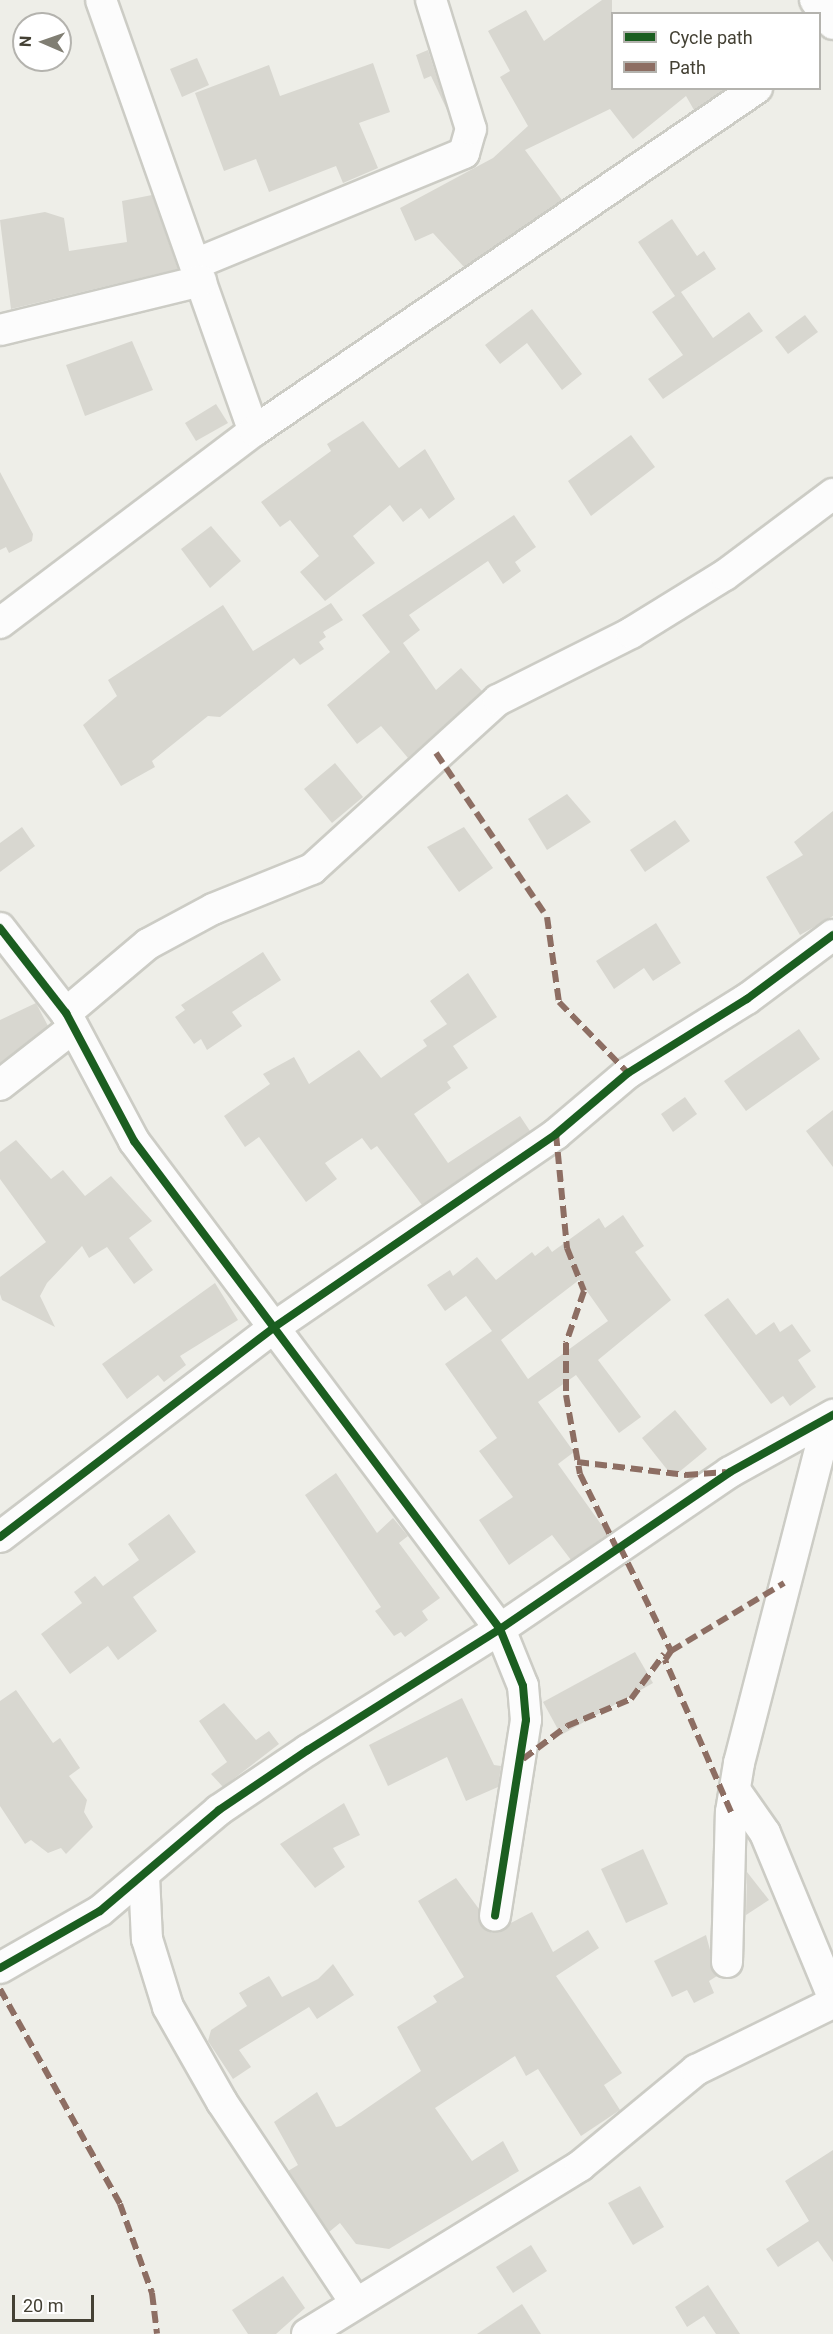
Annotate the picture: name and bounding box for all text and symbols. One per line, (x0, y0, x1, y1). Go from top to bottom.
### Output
north arrow (12, 12, 72, 72)
legend (611, 12, 821, 90)
text: Cycle path (669, 27, 753, 48)
text: N (16, 35, 35, 47)
text: Path (669, 57, 706, 78)
scale bar (15, 2283, 98, 2321)
text: 20 m (23, 2295, 63, 2316)

